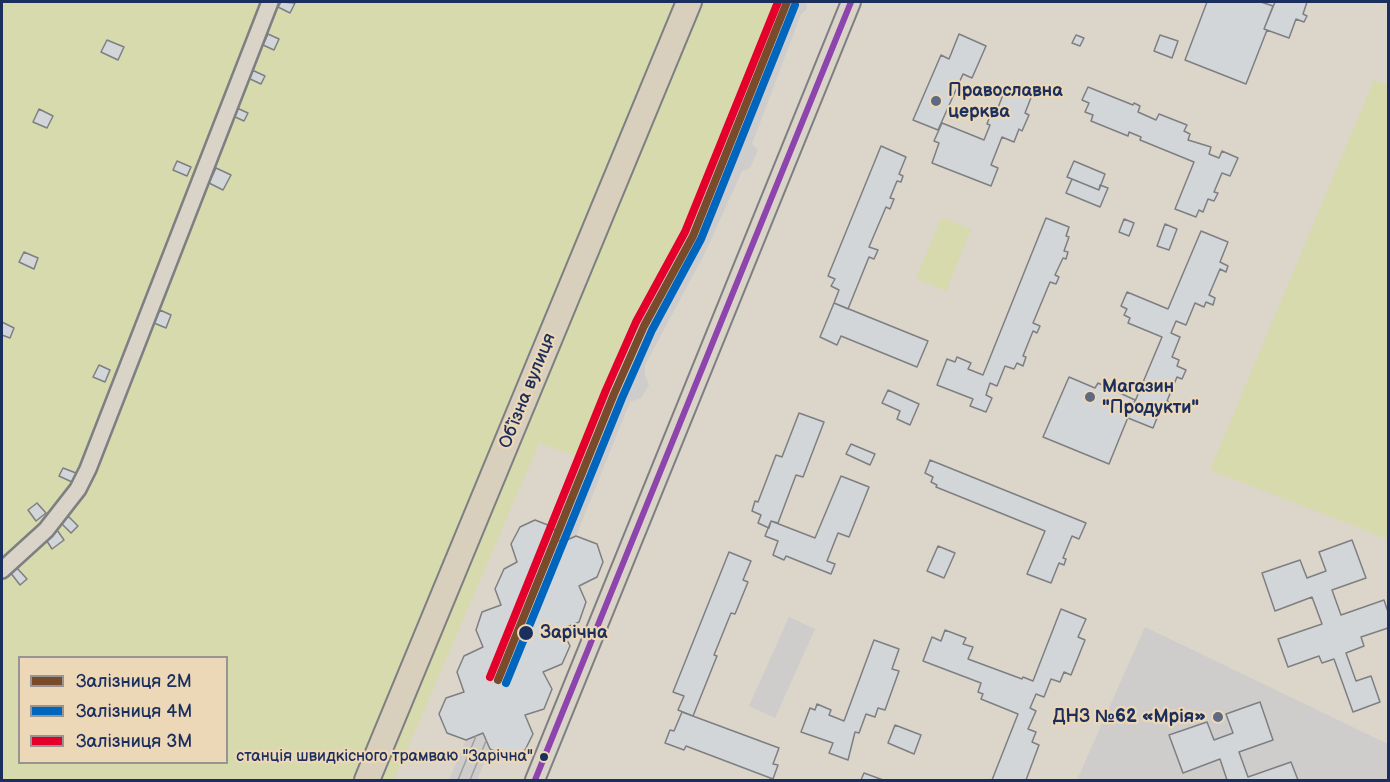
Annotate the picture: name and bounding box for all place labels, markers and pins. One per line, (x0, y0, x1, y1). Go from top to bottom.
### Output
place label: Православна церква (948, 80, 1063, 122)
marker: Православна церква (929, 94, 943, 108)
place label: Магазин "Продукти" (1102, 376, 1199, 418)
marker: Магазин "Продукти" (1083, 390, 1097, 404)
place label: Зарічна (540, 622, 607, 644)
marker: Зарічна (517, 624, 535, 642)
place label: ДНЗ №62 «Мрія» (1053, 706, 1206, 728)
marker: ДНЗ №62 «Мрія» (1211, 710, 1225, 724)
place label: станція швидкісного трамваю "Зарічна" (236, 747, 533, 767)
marker: станція швидкісного трамваю "Зарічна" (538, 751, 550, 763)

